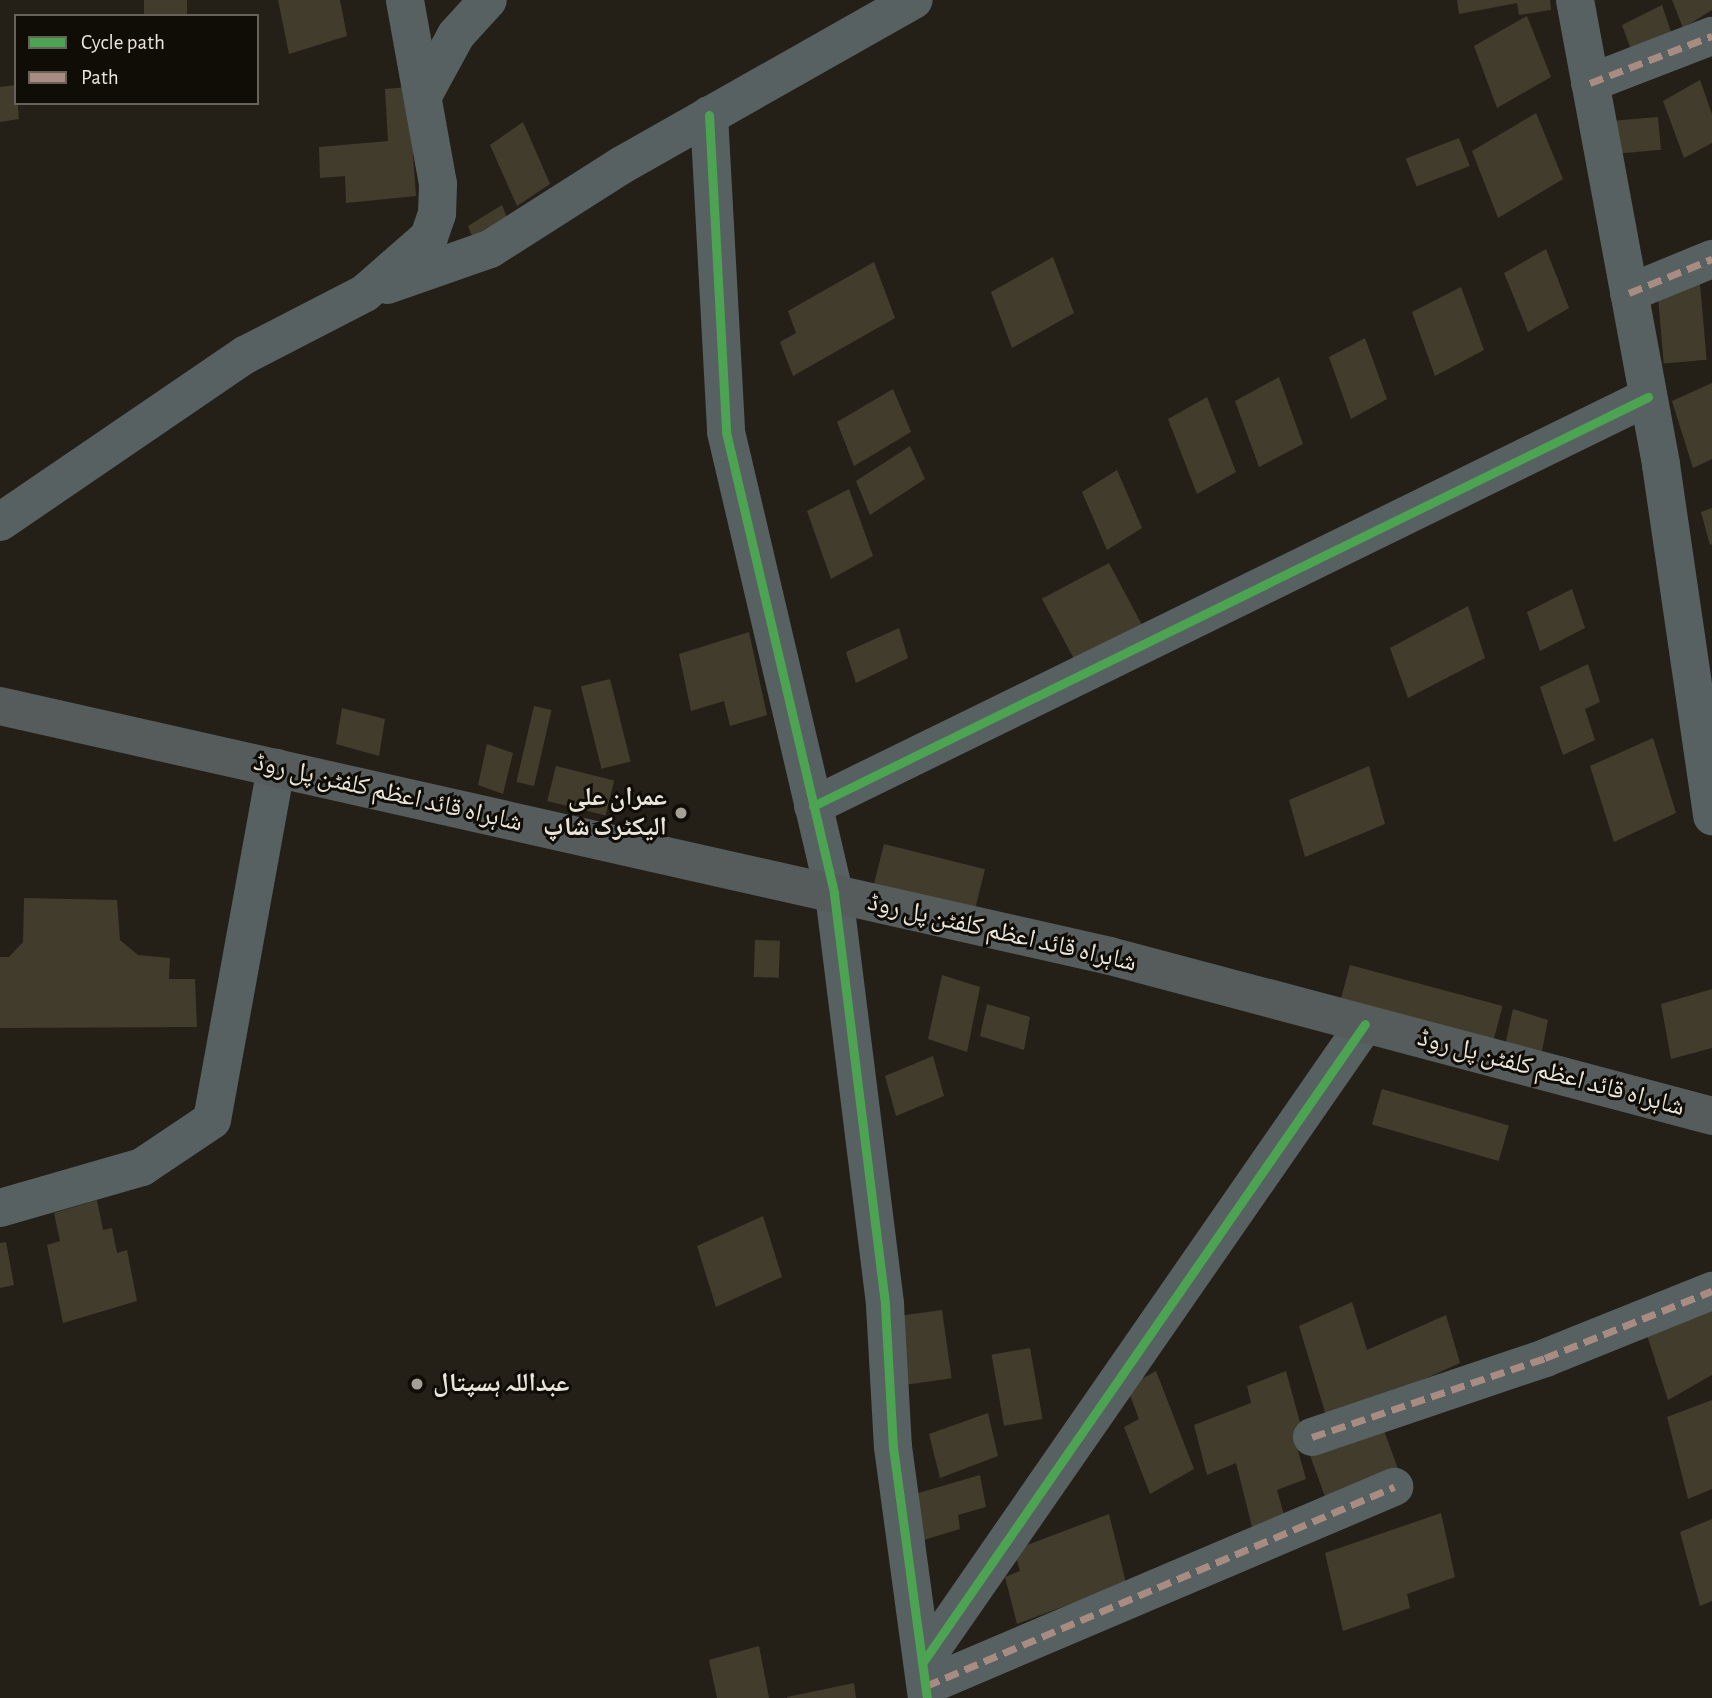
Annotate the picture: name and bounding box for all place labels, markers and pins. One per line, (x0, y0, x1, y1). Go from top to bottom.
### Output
place label: عمران علی الیکٹرک شاپ (543, 782, 667, 844)
marker: عمران علی الیکٹرک شاپ (673, 805, 689, 821)
place label: عبداللہ ہسپتال (433, 1368, 569, 1400)
marker: عبداللہ ہسپتال (407, 1374, 427, 1394)

